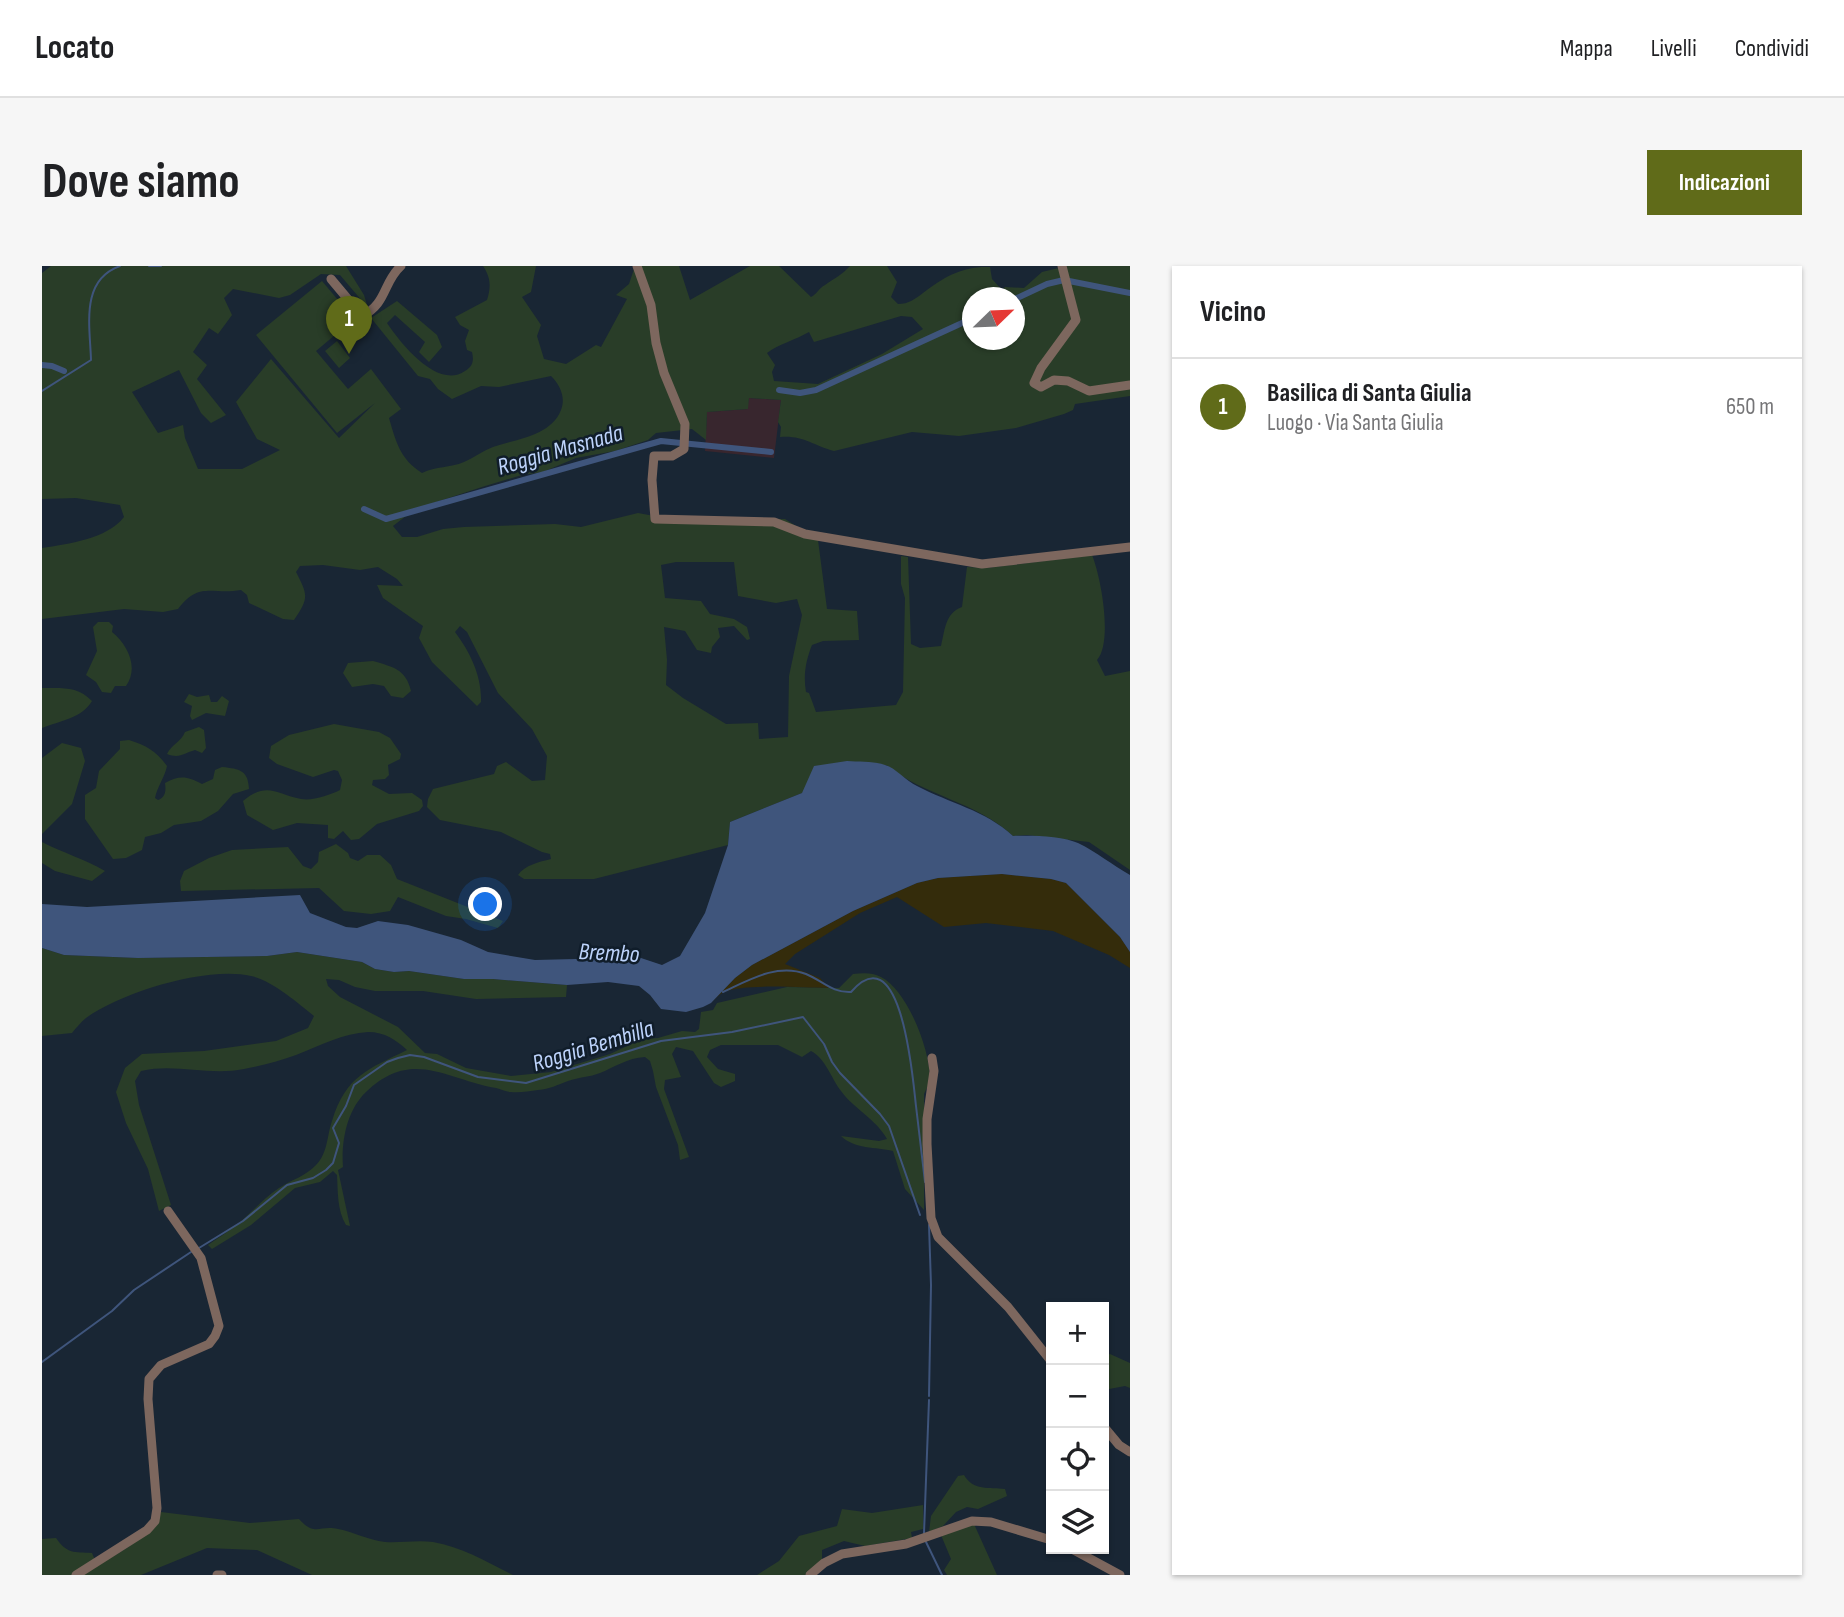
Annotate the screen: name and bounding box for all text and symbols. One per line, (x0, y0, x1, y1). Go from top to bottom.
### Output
text: Locato (35, 28, 114, 68)
text: Mappa (1560, 34, 1613, 63)
text: Livelli (1651, 34, 1697, 63)
text: Condividi (1735, 34, 1809, 63)
button: Indicazioni (1647, 150, 1802, 215)
text: Dove siamo (42, 153, 240, 212)
north arrow (962, 287, 1025, 350)
text: Vicino (1200, 294, 1266, 330)
pin: 1 (326, 296, 372, 354)
text: Basilica di Santa Giulia (1267, 378, 1472, 409)
text: 1 (1218, 393, 1228, 421)
text: 650 m (1726, 393, 1774, 421)
text: Luogo · Via Santa Giulia (1267, 409, 1444, 437)
water label: Roggia Masnada (494, 418, 626, 482)
your location (468, 887, 502, 921)
water label: Brembo (578, 937, 640, 969)
water label: Roggia Bembilla (529, 1014, 657, 1078)
map controls (1046, 1302, 1109, 1554)
button: + (1046, 1302, 1109, 1365)
button: − (1046, 1365, 1109, 1428)
button: locate (1046, 1428, 1109, 1491)
button: layers (1046, 1491, 1109, 1554)

